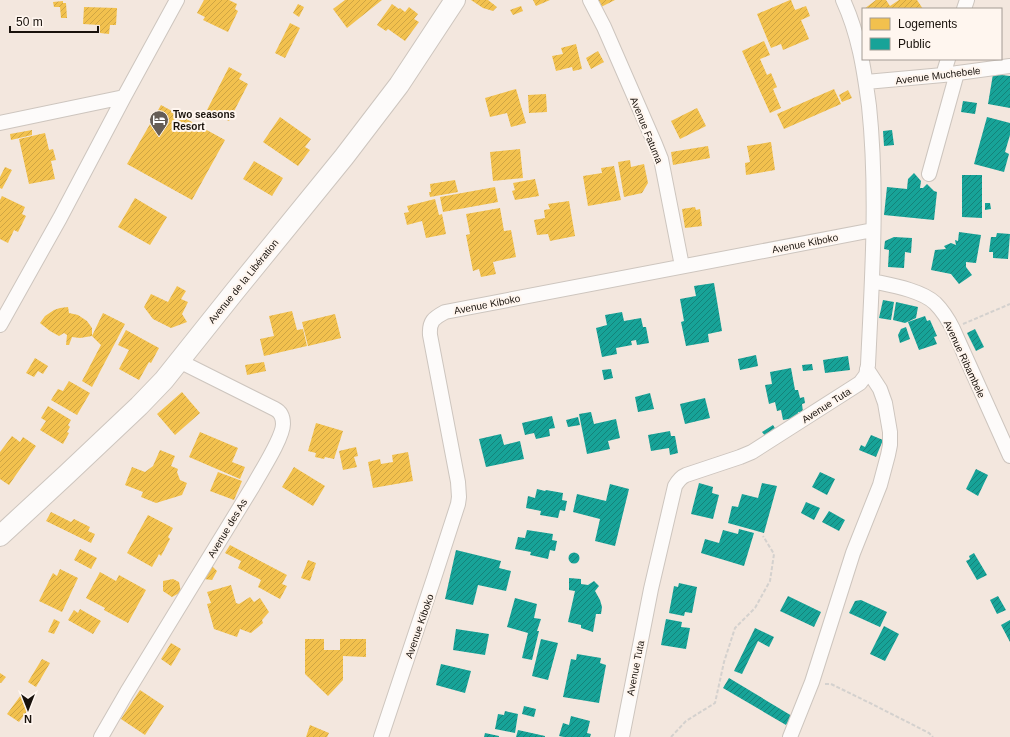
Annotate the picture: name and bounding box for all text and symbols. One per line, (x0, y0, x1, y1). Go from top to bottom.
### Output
scale bar (10, 8, 98, 34)
legend (862, 8, 1002, 60)
text: 50 m (16, 15, 43, 29)
text: Logements (898, 17, 957, 31)
text: Public (898, 37, 931, 51)
street label: Avenue Muchebele (895, 65, 982, 86)
street label: Avenue Fatuma (628, 95, 665, 165)
hotel icon: Two seasons Resort (148, 109, 170, 137)
place label: Two seasons Resort (173, 109, 235, 132)
street label: Avenue Kiboko (771, 232, 840, 255)
street label: Avenue de la Libération (206, 237, 281, 326)
street label: Avenue Kiboko (453, 293, 522, 316)
street label: Avenue Ribambele (942, 319, 988, 400)
street label: Avenue Tuta (800, 385, 853, 425)
street label: Avenue des As (206, 497, 249, 560)
street label: Avenue Kiboko (403, 592, 436, 660)
street label: Avenue Tuta (625, 639, 646, 697)
north arrow (8, 689, 48, 729)
text: N (24, 713, 32, 725)

